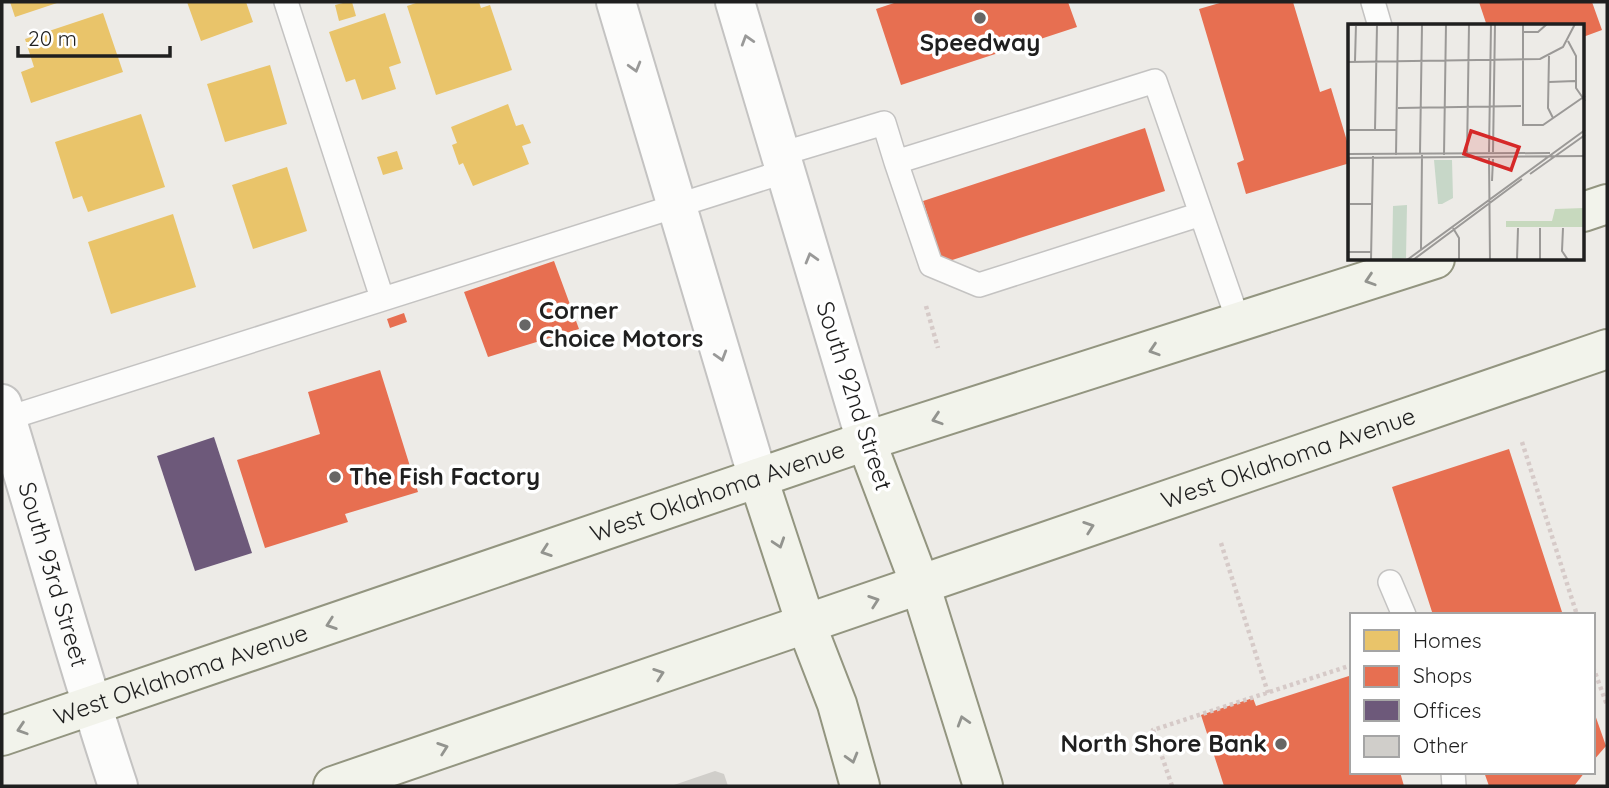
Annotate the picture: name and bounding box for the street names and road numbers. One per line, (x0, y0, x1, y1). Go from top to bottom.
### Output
street label: South 92nd Street (810, 297, 900, 494)
street label: West Oklahoma Avenue (1157, 400, 1419, 515)
street label: West Oklahoma Avenue (586, 433, 848, 548)
street label: South 93rd Street (12, 478, 95, 670)
street label: West Oklahoma Avenue (49, 617, 312, 731)

